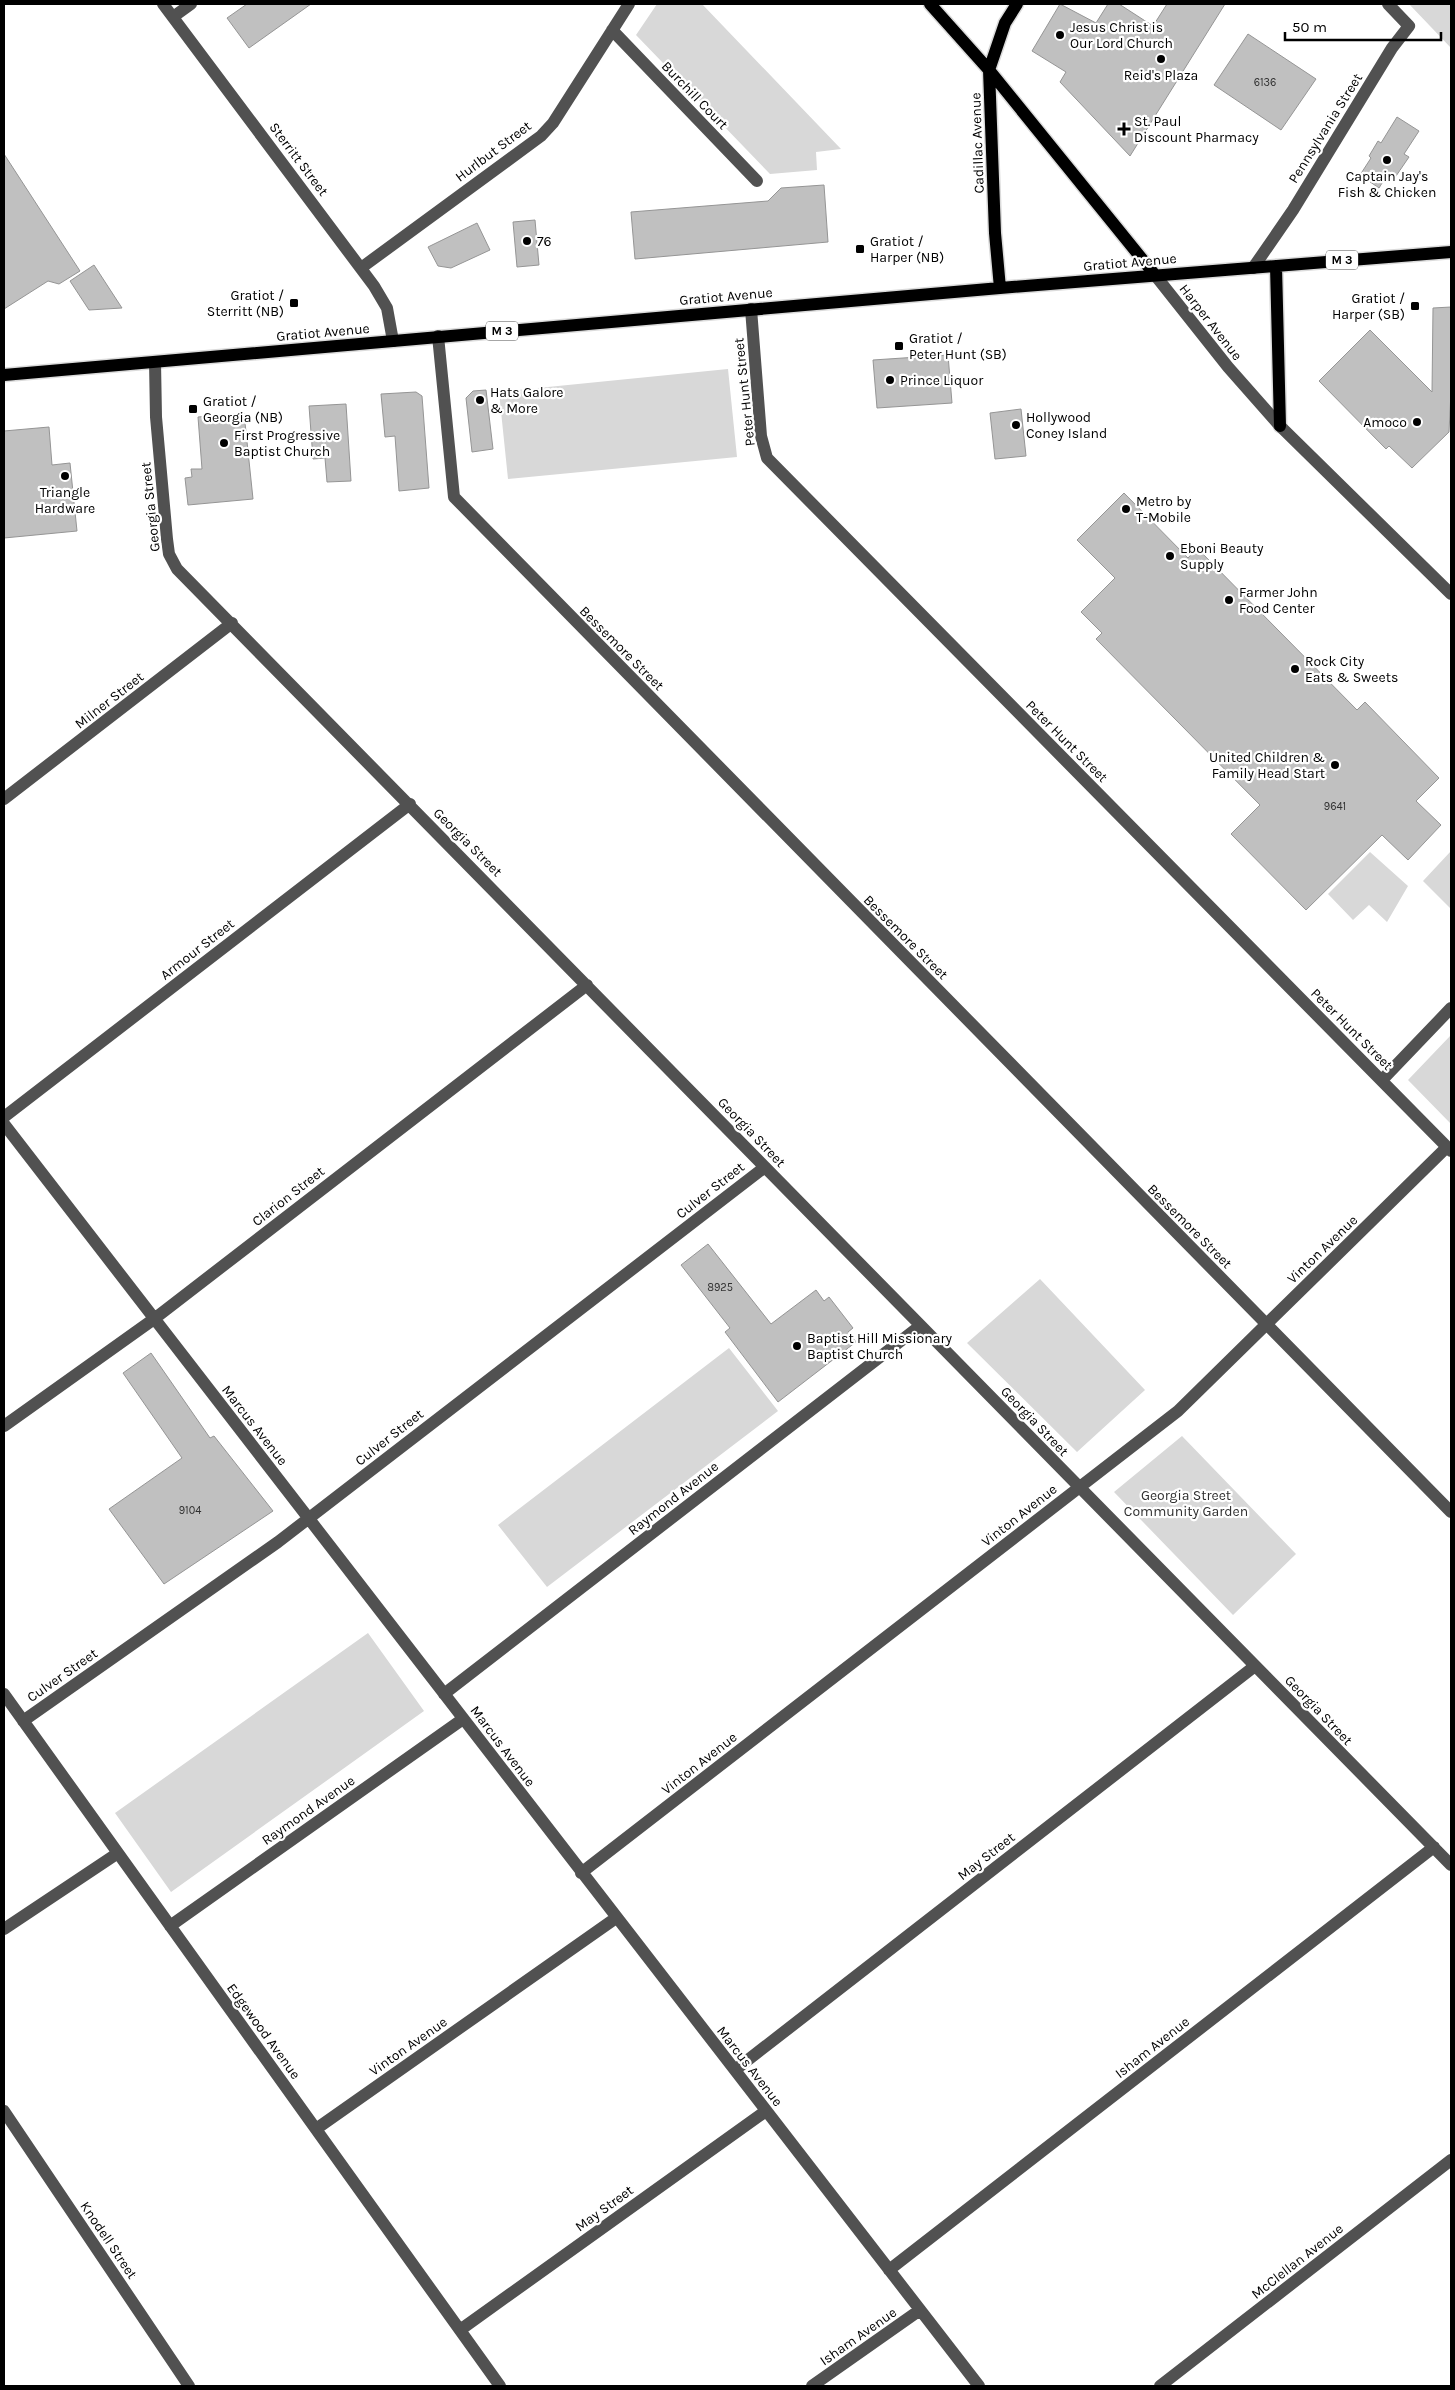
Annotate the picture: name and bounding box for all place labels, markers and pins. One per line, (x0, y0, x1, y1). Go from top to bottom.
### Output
place label: Jesus Christ is Our Lord Church (1070, 19, 1173, 52)
marker: Jesus Christ is Our Lord Church (1054, 29, 1066, 41)
marker: Reid's Plaza (1155, 53, 1167, 65)
place label: Reid's Plaza (1124, 67, 1198, 84)
place label: St. Paul Discount Pharmacy (1134, 113, 1259, 146)
marker: St. Paul Discount Pharmacy (1118, 123, 1130, 135)
marker: Captain Jay's Fish & Chicken (1381, 154, 1393, 166)
place label: Captain Jay's Fish & Chicken (1338, 168, 1436, 201)
place label: 76 (537, 233, 552, 250)
place label: Gratiot / Harper (NB) (870, 233, 944, 266)
marker: 76 (521, 235, 533, 247)
marker: Gratiot / Harper (NB) (854, 243, 866, 255)
place label: Gratiot / Sterritt (NB) (207, 287, 284, 320)
place label: Gratiot / Harper (SB) (1332, 290, 1405, 323)
marker: Gratiot / Sterritt (NB) (288, 297, 300, 309)
marker: Gratiot / Harper (SB) (1409, 300, 1421, 312)
place label: Gratiot / Peter Hunt (SB) (909, 330, 1007, 363)
marker: Gratiot / Peter Hunt (SB) (893, 340, 905, 352)
place label: Prince Liquor (900, 372, 984, 389)
marker: Prince Liquor (884, 374, 896, 386)
place label: Hats Galore & More (490, 384, 564, 417)
place label: Gratiot / Georgia (NB) (203, 393, 283, 426)
marker: Hats Galore & More (474, 394, 486, 406)
marker: Gratiot / Georgia (NB) (187, 403, 199, 415)
place label: Hollywood Coney Island (1026, 409, 1107, 442)
place label: Amoco (1363, 414, 1407, 431)
marker: Amoco (1411, 416, 1423, 428)
marker: Hollywood Coney Island (1010, 419, 1022, 431)
place label: First Progressive Baptist Church (234, 427, 340, 460)
marker: First Progressive Baptist Church (218, 437, 230, 449)
marker: Triangle Hardware (59, 470, 71, 482)
place label: Triangle Hardware (35, 484, 95, 517)
place label: Metro by T-Mobile (1136, 493, 1192, 526)
marker: Metro by T-Mobile (1120, 503, 1132, 515)
place label: Eboni Beauty Supply (1180, 540, 1264, 573)
marker: Eboni Beauty Supply (1164, 550, 1176, 562)
place label: Farmer John Food Center (1239, 584, 1318, 617)
marker: Farmer John Food Center (1223, 594, 1235, 606)
place label: Rock City Eats & Sweets (1305, 653, 1398, 686)
marker: Rock City Eats & Sweets (1289, 663, 1301, 675)
place label: United Children & Family Head Start (1209, 749, 1325, 782)
marker: United Children & Family Head Start (1329, 759, 1341, 771)
place label: Baptist Hill Missionary Baptist Church (807, 1330, 952, 1363)
marker: Baptist Hill Missionary Baptist Church (791, 1340, 803, 1352)

